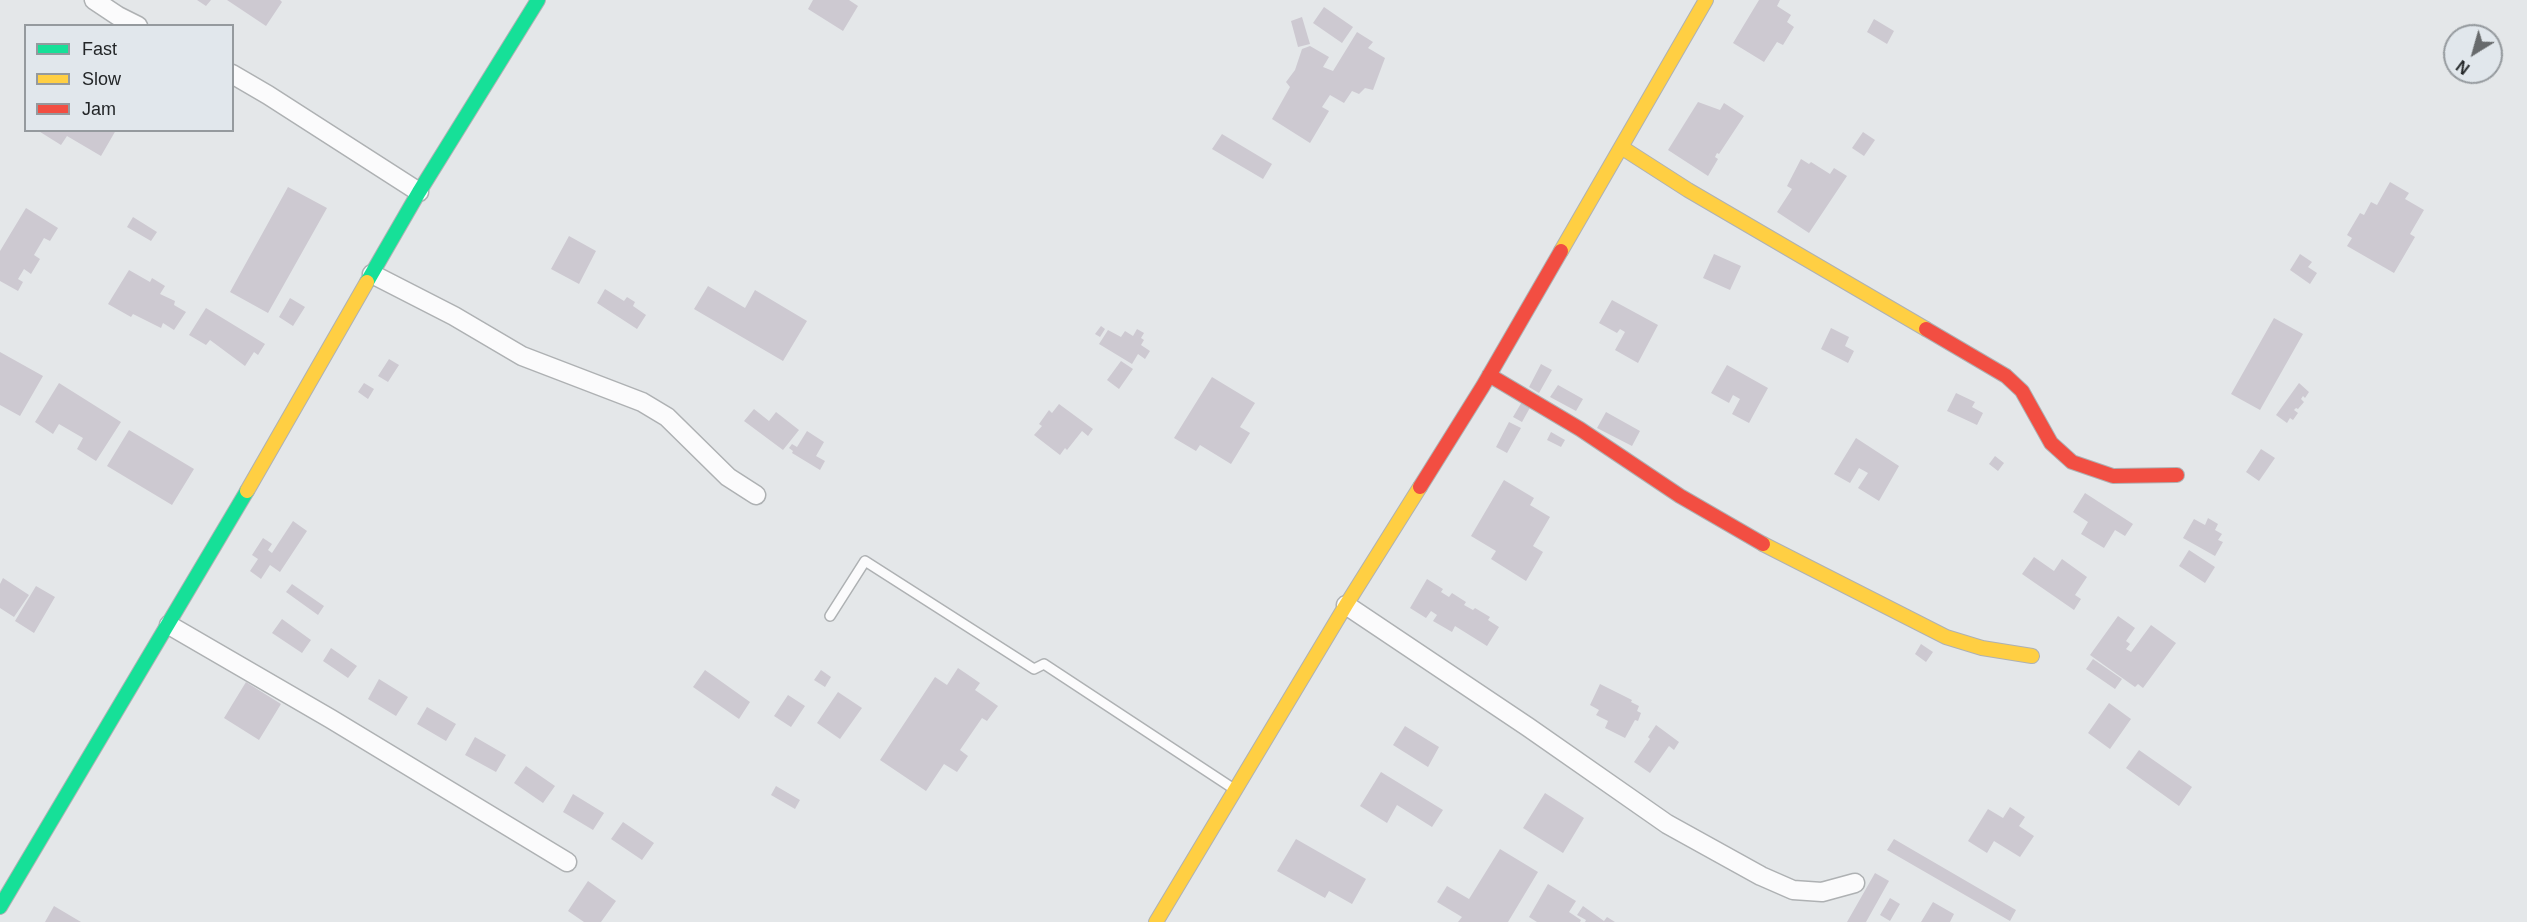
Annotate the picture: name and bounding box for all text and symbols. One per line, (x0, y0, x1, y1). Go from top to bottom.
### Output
legend (24, 24, 234, 132)
north arrow (2443, 24, 2503, 84)
text: Fast (82, 39, 117, 59)
text: N (2453, 57, 2473, 77)
text: Slow (82, 69, 121, 89)
text: Jam (82, 99, 116, 119)

